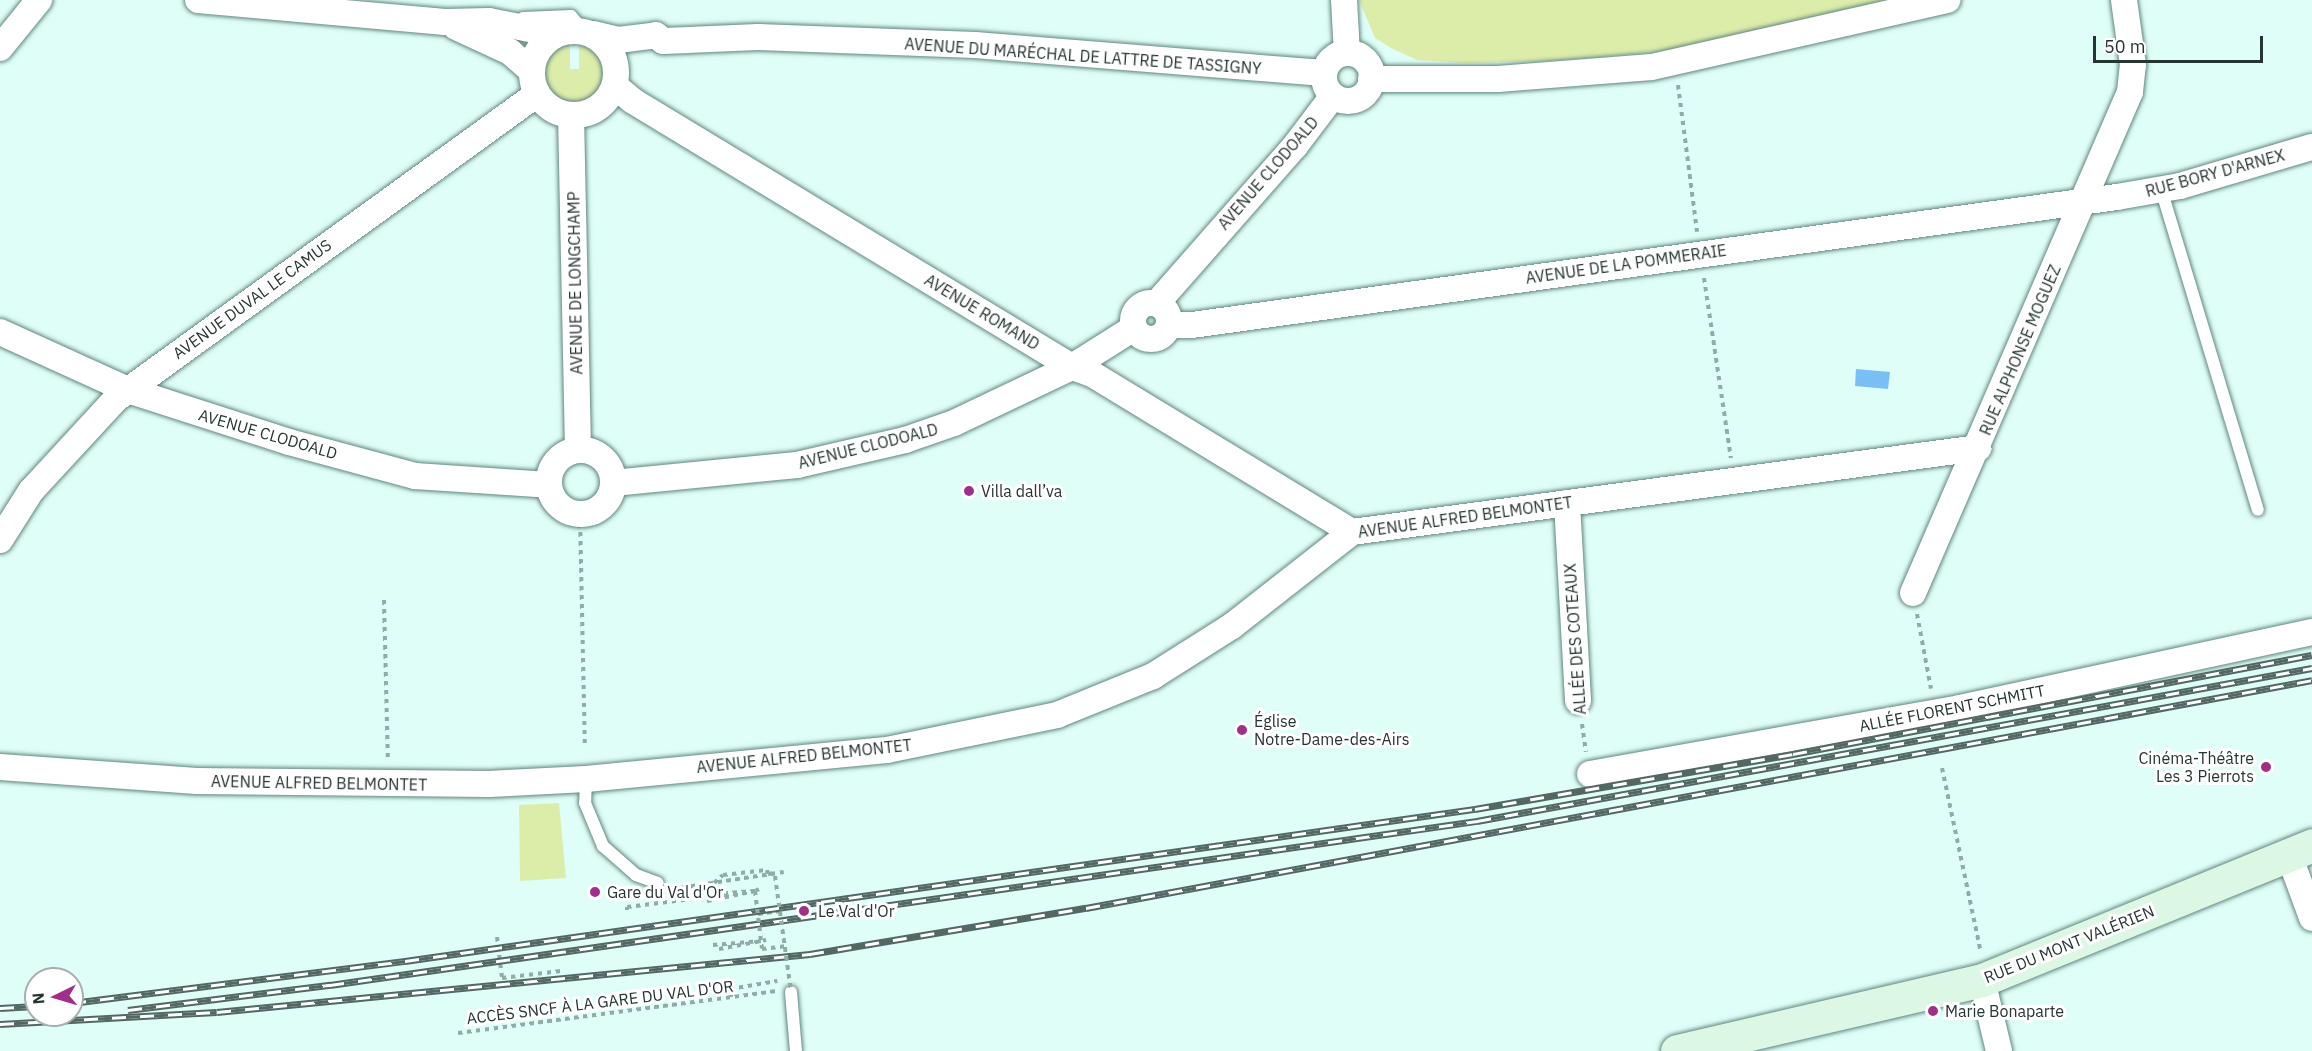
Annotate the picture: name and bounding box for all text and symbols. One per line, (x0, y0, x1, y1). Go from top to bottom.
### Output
scale bar (2096, 24, 2266, 62)
street label: AVENUE DU MARÉCHAL DE LATTRE DE TASSIGNY (904, 34, 1262, 78)
text: 50 m (2104, 35, 2146, 58)
street label: AVENUE CLODOALD (1214, 113, 1322, 233)
street label: RUE BORY D'ARNEX (2143, 145, 2287, 201)
street label: AVENUE DE LONGCHAMP (564, 191, 586, 375)
street label: AVENUE DUVAL LE CAMUS (169, 235, 335, 363)
street label: AVENUE DE LA POMMERAIE (1524, 240, 1728, 288)
street label: RUE ALPHONSE MOGUEZ (1975, 262, 2065, 438)
street label: AVENUE ROMAND (921, 270, 1043, 354)
street label: AVENUE CLODOALD (196, 405, 340, 463)
street label: AVENUE CLODOALD (796, 419, 940, 473)
place label: Villa dall’va (981, 481, 1062, 501)
marker: Villa dall’va (962, 484, 976, 498)
street label: AVENUE ALFRED BELMONTET (1357, 492, 1573, 542)
street label: ALLÉE DES COTEAUX (1560, 563, 1590, 715)
street label: ALLÉE FLORENT SCHMITT (1857, 681, 2047, 735)
place label: Église Notre-Dame-des-Airs (1254, 711, 1409, 749)
marker: Église Notre-Dame-des-Airs (1235, 723, 1249, 737)
street label: AVENUE ALFRED BELMONTET (695, 735, 913, 777)
place label: Cinéma-Théâtre Les 3 Pierrots (2138, 748, 2254, 786)
marker: Cinéma-Théâtre Les 3 Pierrots (2259, 760, 2273, 774)
street label: AVENUE ALFRED BELMONTET (211, 772, 427, 794)
place label: Gare du Val d'Or (607, 882, 723, 902)
marker: Gare du Val d'Or (588, 885, 602, 899)
place label: Le Val d'Or (818, 901, 895, 921)
street label: RUE DU MONT VALÉRIEN (1981, 901, 2157, 987)
marker: Le Val d'Or (795, 902, 813, 920)
north arrow (24, 967, 84, 1027)
street label: ACCÈS SNCF À LA GARE DU VAL D'OR (465, 976, 735, 1028)
text: N (28, 992, 49, 1005)
place label: Marie Bonaparte (1945, 1001, 2064, 1021)
marker: Marie Bonaparte (1926, 1004, 1940, 1018)

